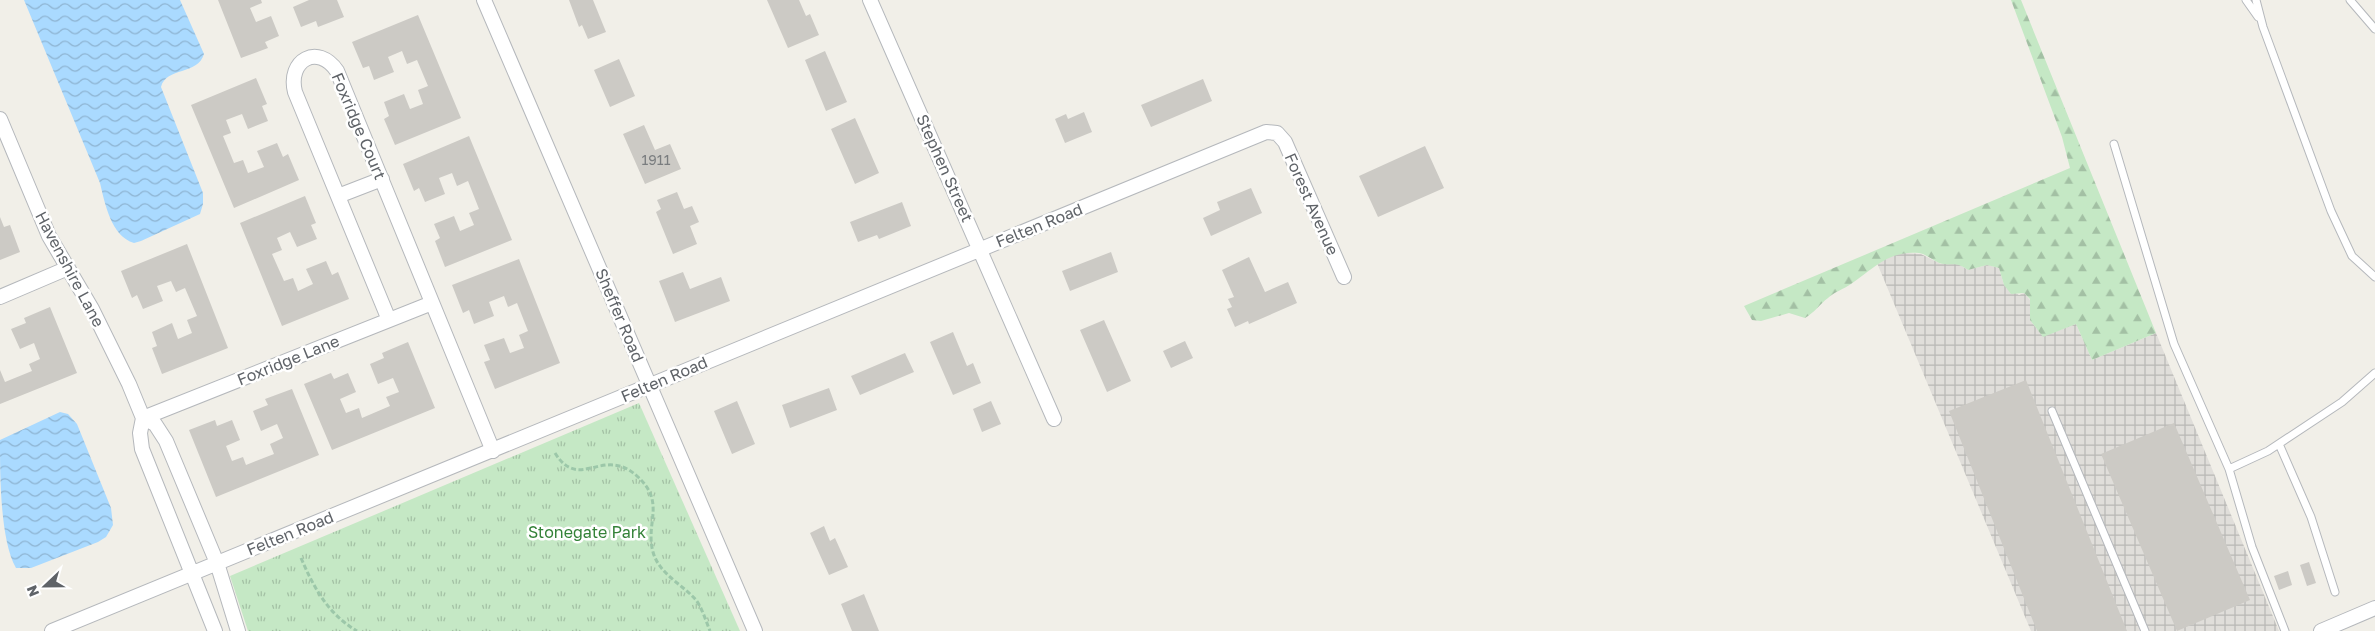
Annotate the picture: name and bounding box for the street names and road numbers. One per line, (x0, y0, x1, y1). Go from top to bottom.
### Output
street label: Foxridge Court (328, 70, 390, 182)
street label: Stephen Street (912, 111, 978, 225)
street label: Forest Avenue (1281, 150, 1343, 258)
street label: Felten Road (993, 198, 1085, 252)
street label: Havenshire Lane (31, 208, 109, 330)
street label: Sheffer Road (591, 265, 649, 365)
street label: Foxridge Lane (234, 330, 342, 390)
street label: Felten Road (618, 352, 710, 406)
street label: Felten Road (244, 506, 336, 560)

